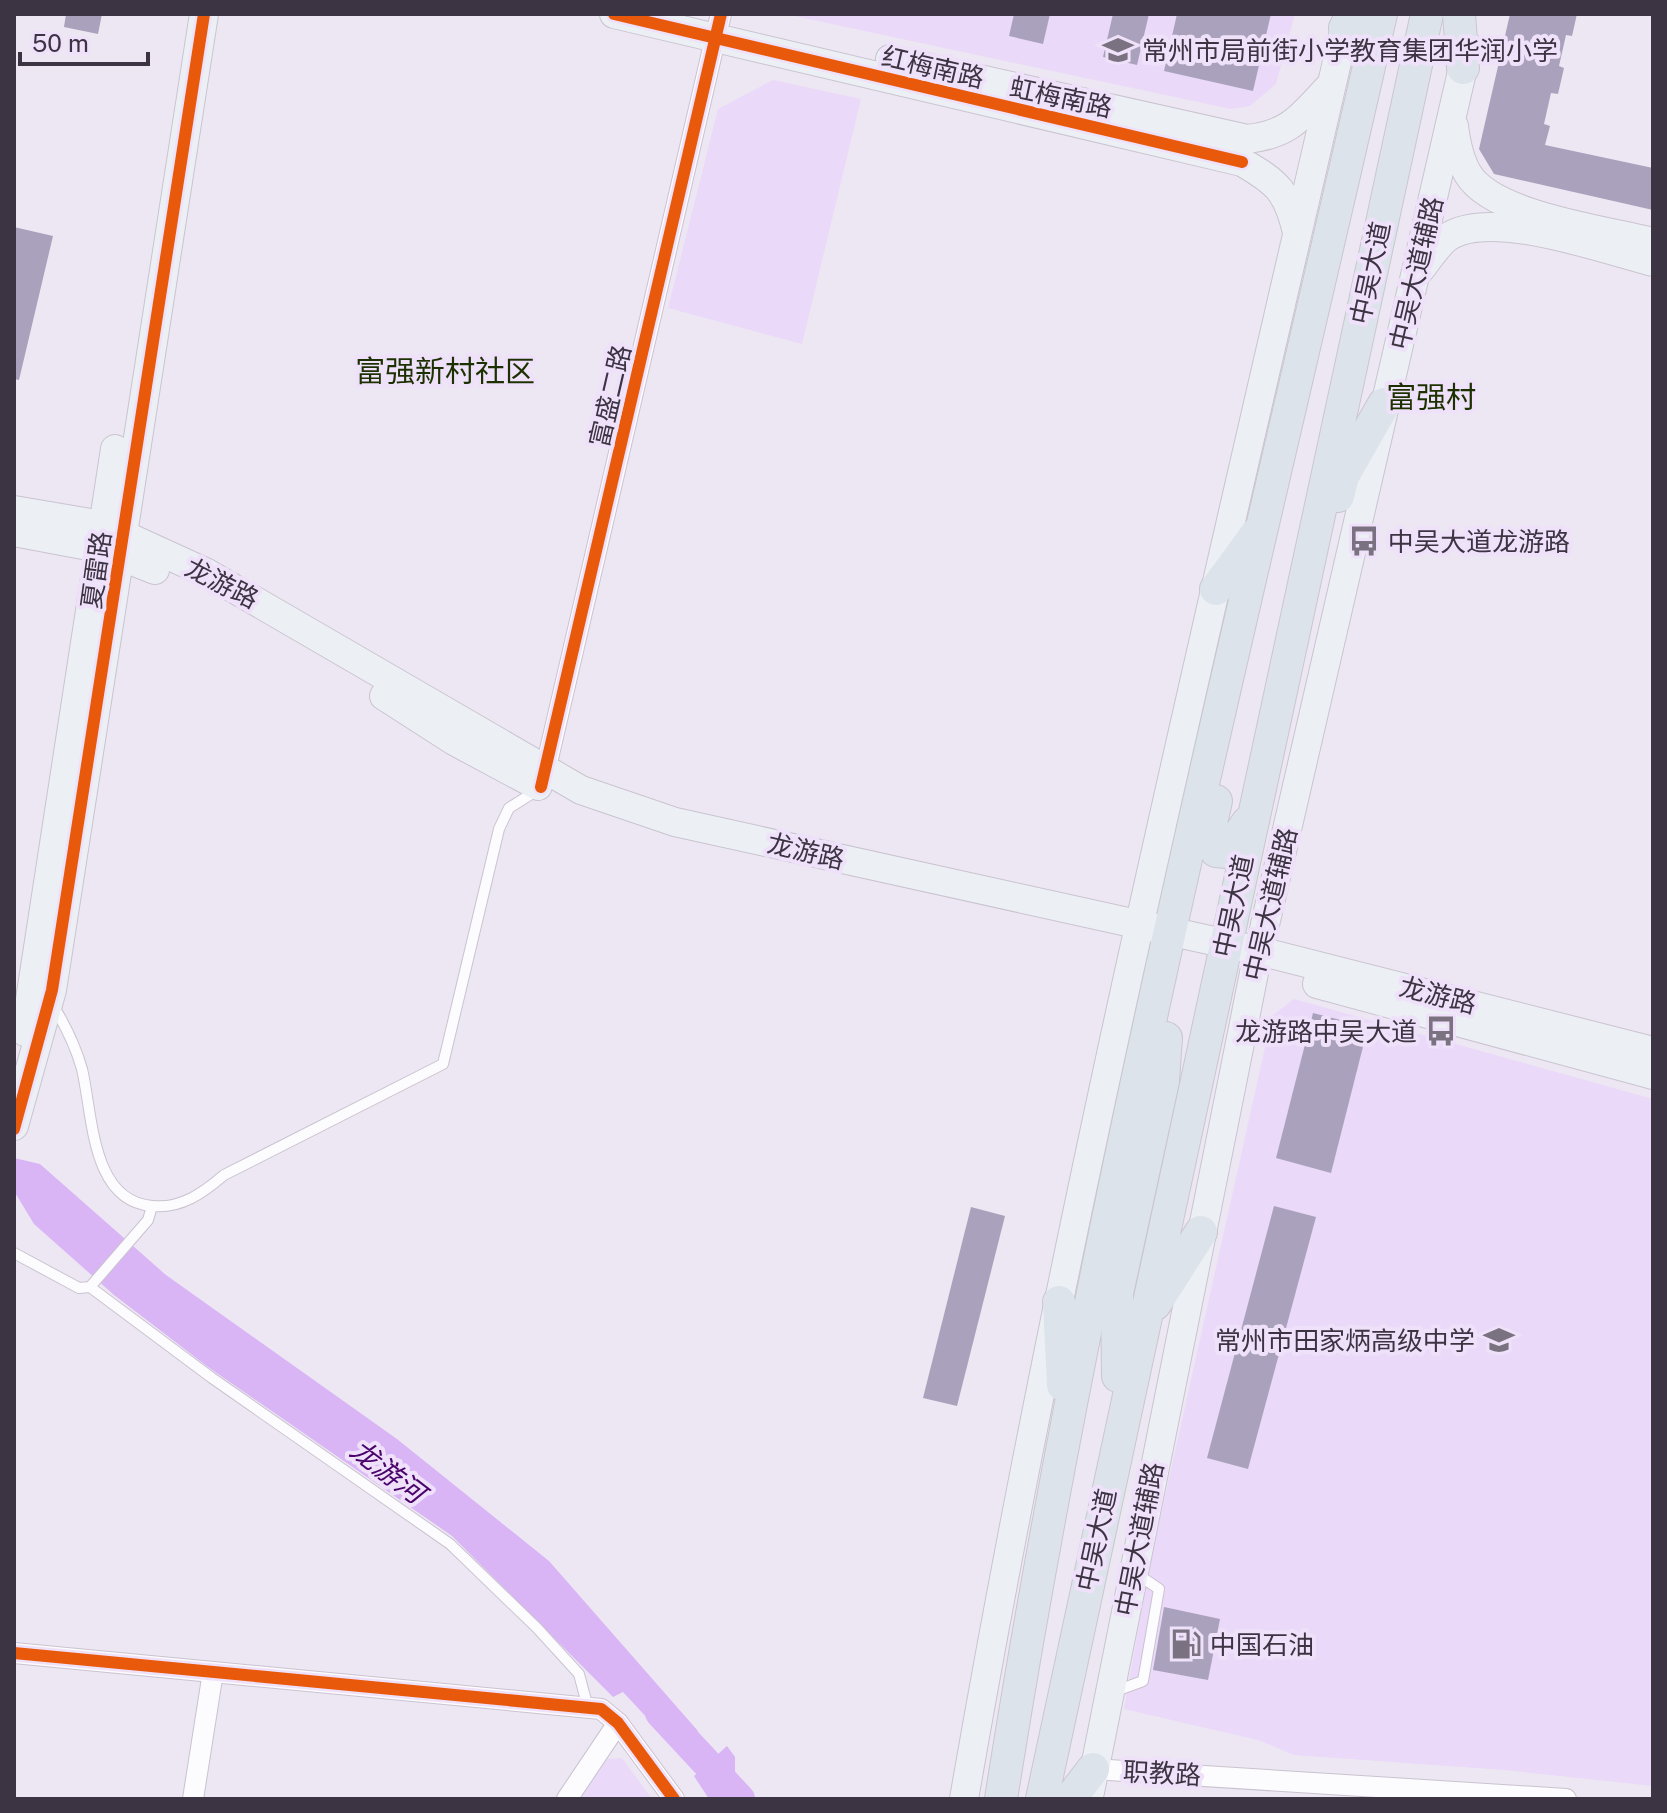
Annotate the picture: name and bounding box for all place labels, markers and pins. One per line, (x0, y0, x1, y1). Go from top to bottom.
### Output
school or university icon: 常州市局前街小学教育集团华润小学 (1101, 33, 1135, 67)
place label: 常州市局前街小学教育集团华润小学 (1142, 35, 1558, 66)
bus stop icon: 中吴大道龙游路 (1347, 524, 1381, 558)
place label: 中吴大道龙游路 (1388, 526, 1570, 557)
bus stop icon: 龙游路中吴大道 (1424, 1014, 1458, 1048)
place label: 龙游路中吴大道 (1235, 1016, 1417, 1047)
school or university icon: 常州市田家炳高级中学 (1482, 1323, 1516, 1357)
place label: 常州市田家炳高级中学 (1215, 1325, 1475, 1356)
fuel station icon: 中国石油 (1169, 1627, 1203, 1661)
place label: 中国石油 (1210, 1629, 1314, 1660)

